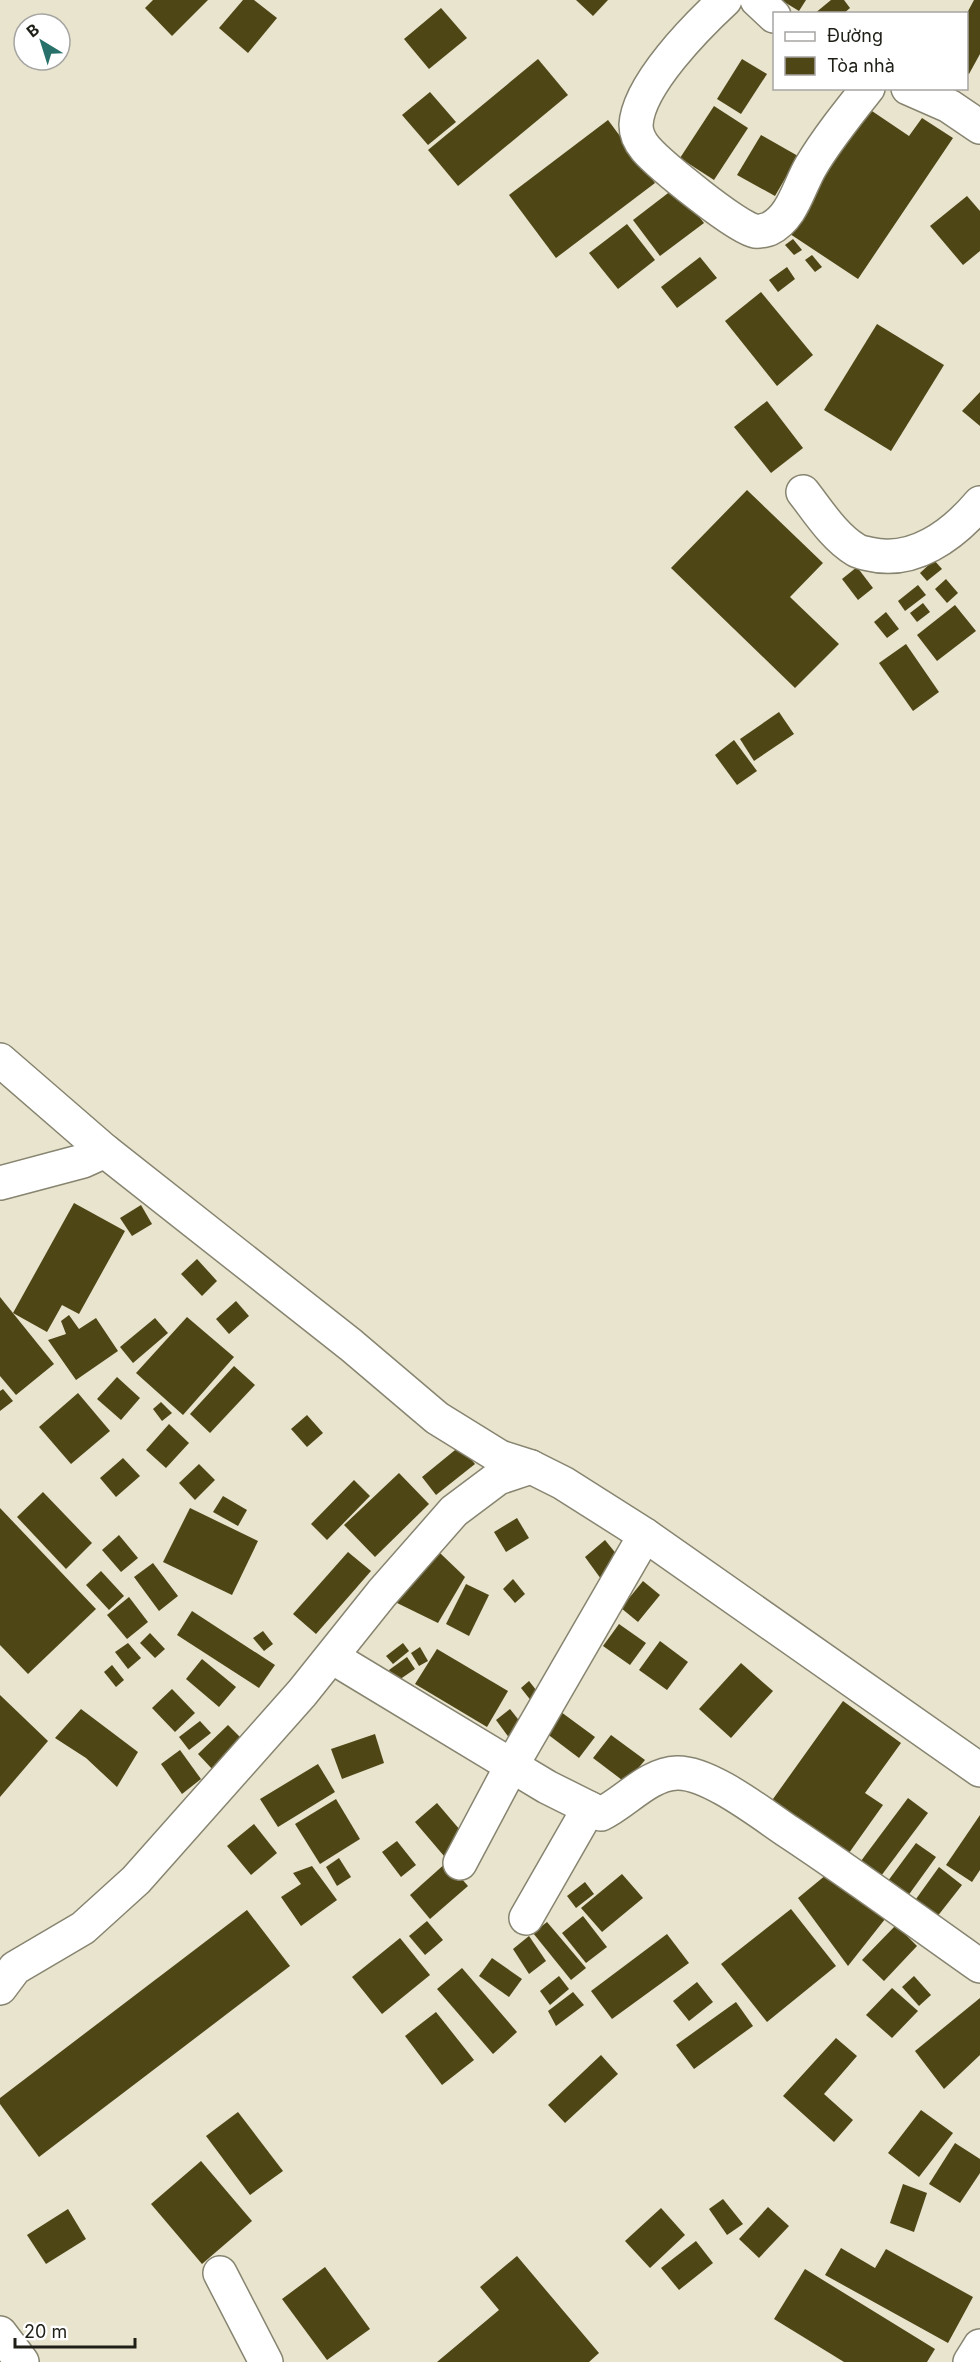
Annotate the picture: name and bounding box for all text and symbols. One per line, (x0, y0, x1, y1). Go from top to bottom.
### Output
north arrow (12, 12, 72, 72)
legend (773, 12, 968, 90)
text: B (22, 19, 43, 41)
text: Đường (827, 25, 883, 46)
text: Tòa nhà (827, 55, 895, 76)
scale bar (15, 2311, 135, 2349)
text: 20 m (24, 2321, 67, 2342)

